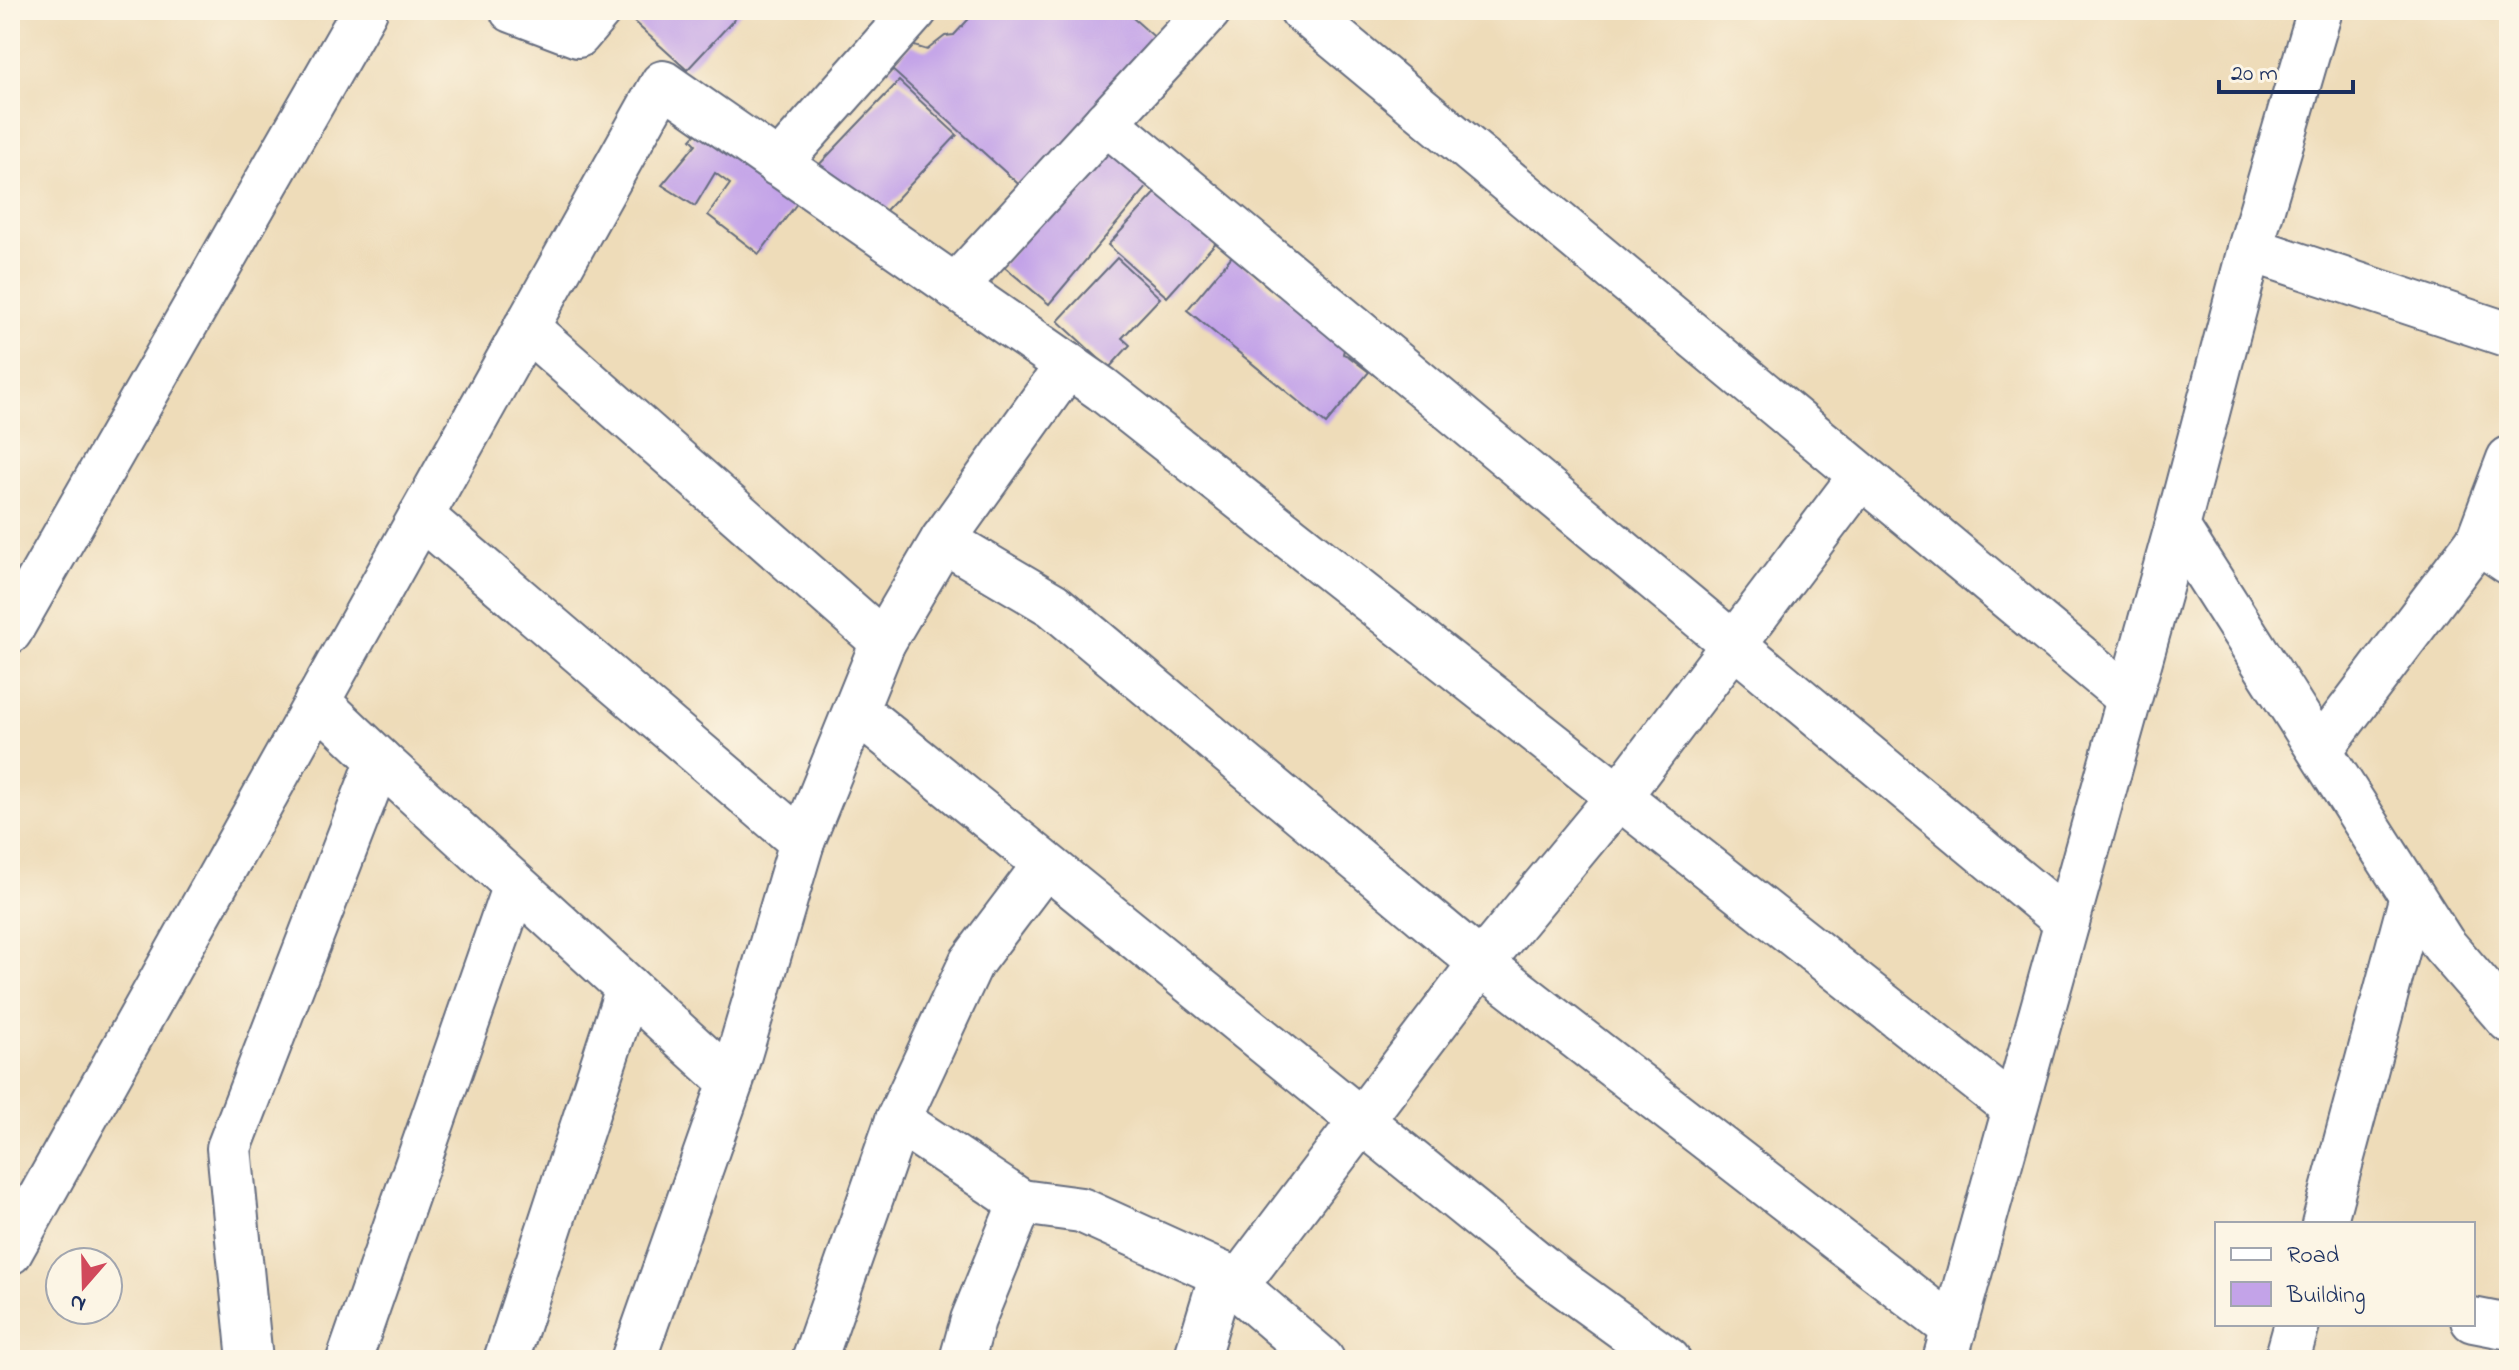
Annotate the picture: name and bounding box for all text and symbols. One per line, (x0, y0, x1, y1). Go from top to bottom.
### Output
scale bar (2219, 44, 2353, 94)
text: 20 m (2231, 57, 2278, 92)
legend (2215, 1222, 2475, 1326)
text: Road (2287, 1239, 2340, 1274)
north arrow (44, 1246, 124, 1326)
text: Building (2286, 1279, 2366, 1314)
text: N (66, 1284, 91, 1320)

